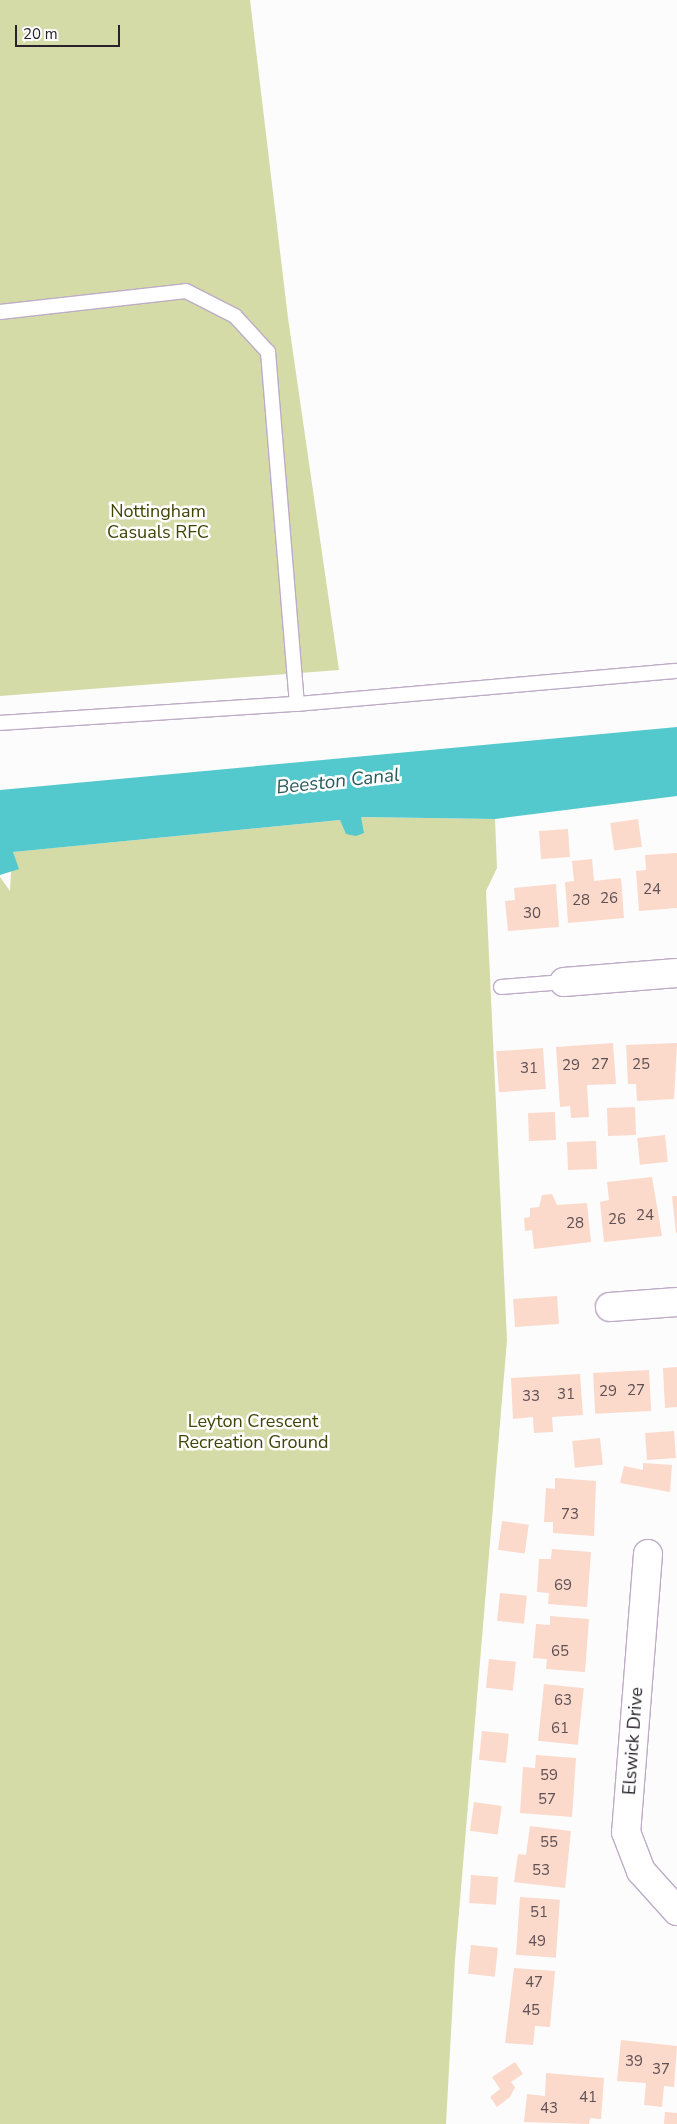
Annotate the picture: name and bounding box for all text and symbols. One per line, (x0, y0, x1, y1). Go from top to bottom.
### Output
scale bar (18, 15, 122, 47)
text: 20 m (23, 24, 58, 44)
park label: Nottingham Casuals RFC (107, 501, 209, 544)
water label: Beeston Canal (275, 764, 401, 800)
house number: 24 (643, 881, 661, 899)
house number: 26 (600, 890, 618, 908)
house number: 28 (572, 892, 590, 910)
house number: 30 (523, 905, 541, 923)
house number: 27 (591, 1056, 609, 1074)
house number: 25 (632, 1056, 650, 1074)
house number: 29 (562, 1057, 580, 1075)
house number: 31 (520, 1060, 538, 1078)
house number: 24 (636, 1207, 654, 1225)
house number: 26 (608, 1211, 626, 1229)
house number: 28 (566, 1215, 584, 1233)
house number: 27 (627, 1382, 645, 1400)
house number: 29 (599, 1383, 617, 1401)
house number: 31 (557, 1386, 575, 1404)
house number: 33 (522, 1388, 540, 1406)
park label: Leyton Crescent Recreation Ground (178, 1411, 328, 1454)
house number: 73 (561, 1506, 579, 1524)
house number: 69 (554, 1577, 572, 1595)
house number: 65 (551, 1643, 569, 1661)
street label: Elswick Drive (618, 1686, 648, 1796)
house number: 63 (554, 1692, 572, 1710)
house number: 61 (551, 1720, 569, 1738)
house number: 59 (540, 1767, 558, 1785)
house number: 57 (538, 1791, 556, 1809)
house number: 55 (540, 1834, 558, 1852)
house number: 53 (532, 1862, 550, 1880)
house number: 51 (530, 1904, 548, 1922)
house number: 49 (528, 1933, 546, 1951)
house number: 47 (525, 1974, 543, 1992)
house number: 45 (522, 2002, 540, 2020)
house number: 39 (625, 2053, 643, 2071)
house number: 37 (652, 2061, 670, 2079)
house number: 41 (579, 2089, 597, 2107)
house number: 43 (540, 2100, 558, 2118)

